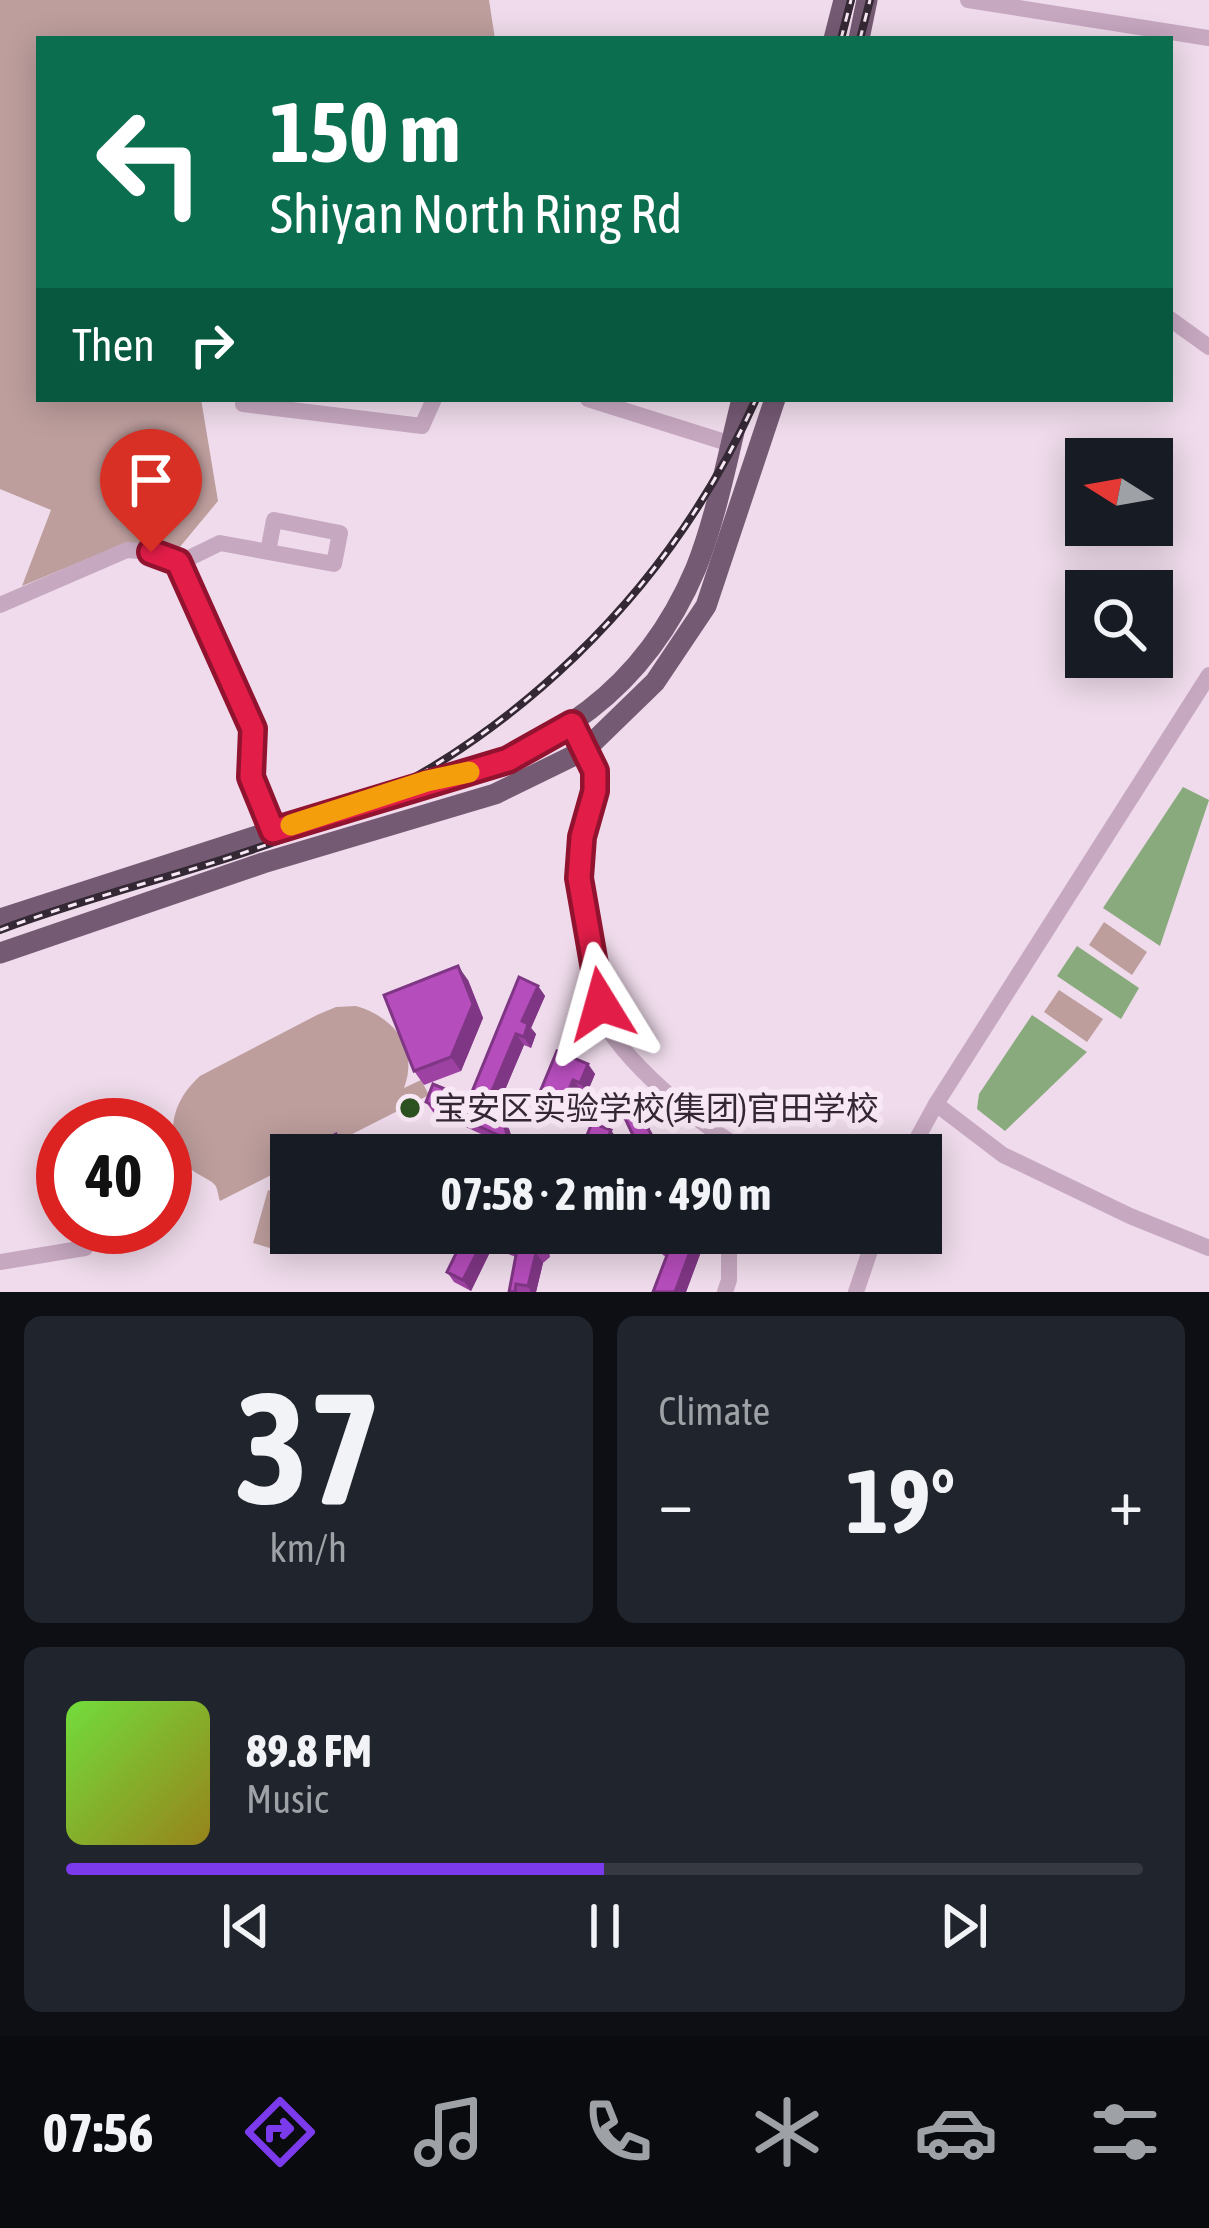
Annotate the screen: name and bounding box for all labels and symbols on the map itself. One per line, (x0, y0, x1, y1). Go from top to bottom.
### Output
pin (100, 429, 202, 552)
north arrow (1065, 438, 1173, 546)
position arrow (538, 941, 664, 1067)
place label: 宝安区实验学校(集团)官田学校 (434, 1089, 879, 1127)
marker: 宝安区实验学校(集团)官田学校 (397, 1095, 423, 1121)
speed limit sign: 40 (36, 1098, 192, 1254)

